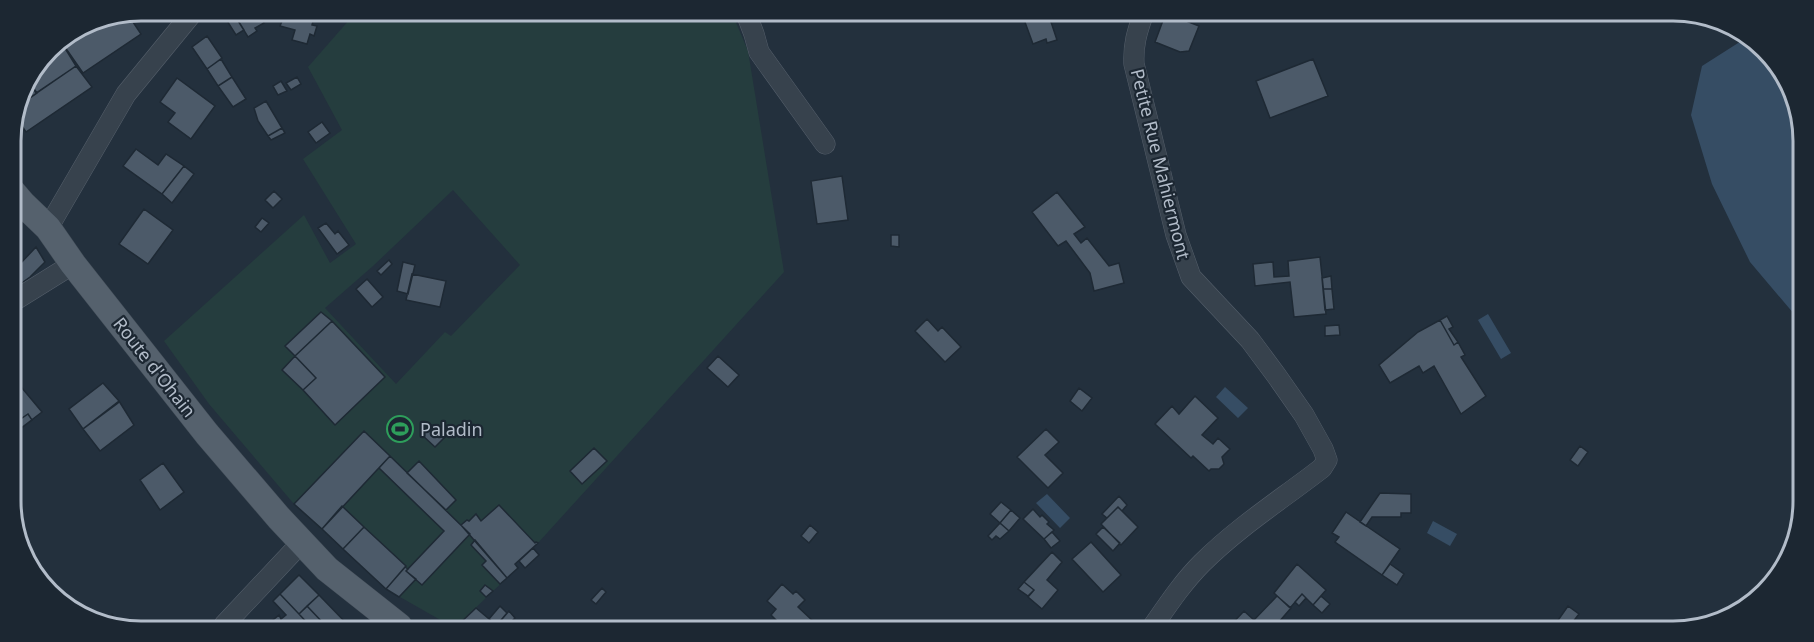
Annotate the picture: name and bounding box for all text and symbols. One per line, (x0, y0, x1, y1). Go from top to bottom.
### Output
street label: Petite Rue Mahiermont (1126, 66, 1196, 262)
street label: Route d'Ohain (108, 312, 202, 422)
sports icon: Paladin (385, 414, 415, 444)
place label: Paladin (420, 417, 483, 441)

